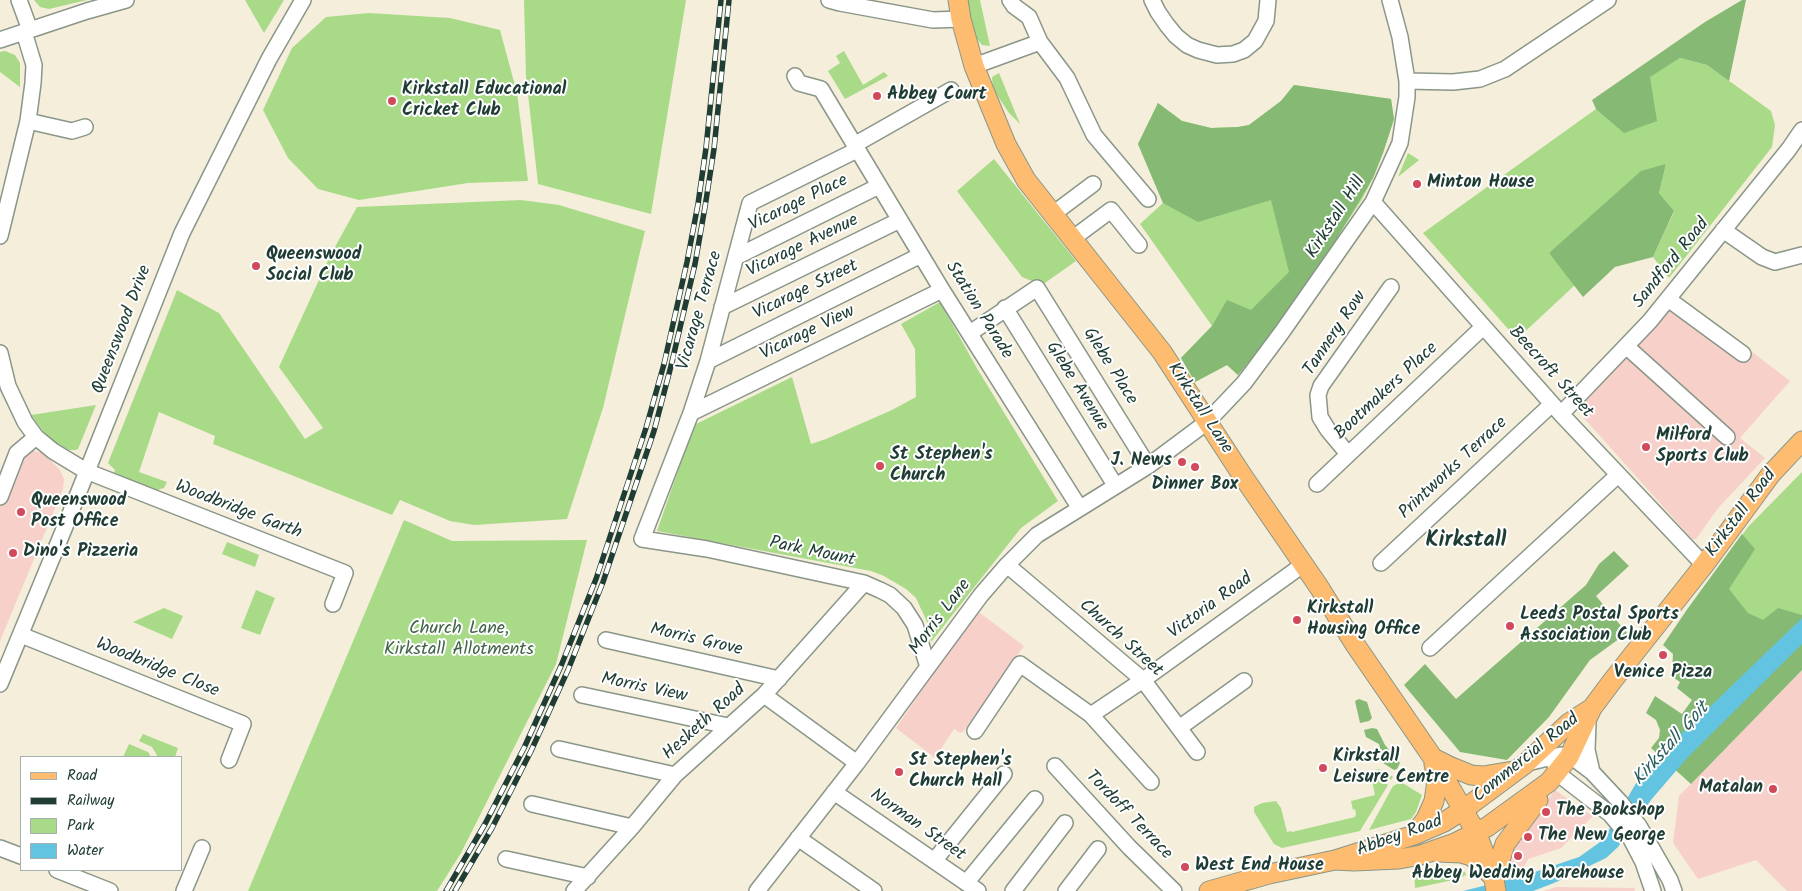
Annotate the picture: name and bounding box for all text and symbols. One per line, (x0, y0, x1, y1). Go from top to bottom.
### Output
place label: Kirkstall Educational Cricket Club (402, 80, 566, 122)
place label: Abbey Court (887, 85, 987, 107)
marker: Abbey Court (871, 90, 883, 102)
marker: Kirkstall Educational Cricket Club (386, 95, 398, 107)
street label: Vicarage Place (746, 171, 852, 237)
street label: Kirkstall Hill (1302, 173, 1372, 263)
place label: Minton House (1427, 173, 1534, 195)
marker: Minton House (1411, 178, 1423, 190)
street label: Vicarage Avenue (744, 211, 862, 283)
street label: Sandford Road (1629, 215, 1715, 313)
place label: Queenswood Social Club (266, 245, 361, 288)
street label: Vicarage Terrace (674, 249, 728, 373)
street label: Vicarage Street (750, 256, 862, 326)
street label: Station Parade (939, 258, 1017, 364)
marker: Queenswood Social Club (250, 260, 262, 272)
street label: Queenswood Drive (89, 263, 157, 397)
street label: Tannery Row (1300, 287, 1372, 381)
street label: Vicarage View (757, 302, 859, 366)
street label: Beecroft Street (1503, 323, 1597, 423)
street label: Glebe Place (1077, 324, 1141, 410)
street label: Glebe Avenue (1040, 338, 1112, 436)
street label: Bootmakers Place (1331, 339, 1443, 445)
street label: Kirkstall Lane (1162, 359, 1236, 459)
street label: Printworks Terrace (1395, 413, 1513, 525)
place label: Milford Sports Club (1656, 426, 1749, 468)
marker: Milford Sports Club (1640, 441, 1652, 453)
place label: St Stephen's Church (890, 445, 993, 488)
place label: J. News (1111, 451, 1172, 473)
marker: J. News (1176, 456, 1188, 468)
marker: St Stephen's Church (874, 460, 886, 472)
marker: Dinner Box (1189, 461, 1201, 473)
street label: Kirkstall Road (1702, 466, 1782, 562)
place label: Dinner Box (1152, 475, 1238, 497)
street label: Woodbridge Garth (172, 477, 304, 545)
place label: Queenswood Post Office (31, 491, 126, 534)
marker: Queenswood Post Office (15, 506, 27, 518)
district label: Kirkstall (1426, 529, 1506, 555)
street label: Park Mount (767, 533, 857, 573)
place label: Dino's Pizzeria (23, 542, 138, 564)
marker: Dino's Pizzeria (7, 547, 19, 559)
street label: Victoria Road (1165, 569, 1257, 645)
street label: Morris Lane (905, 576, 977, 660)
street label: Church Street (1074, 596, 1166, 682)
place label: Kirkstall Housing Office (1307, 599, 1420, 642)
place label: Leeds Postal Sports Association Club (1520, 605, 1679, 648)
marker: Kirkstall Housing Office (1291, 614, 1303, 626)
park label: Church Lane, Kirkstall Allotments (384, 619, 534, 662)
street label: Morris Grove (648, 620, 744, 662)
marker: Leeds Postal Sports Association Club (1504, 620, 1516, 632)
street label: Woodbridge Close (92, 634, 222, 704)
marker: Venice Pizza (1657, 649, 1669, 661)
place label: Venice Pizza (1614, 663, 1712, 685)
street label: Morris View (599, 669, 689, 709)
street label: Hesketh Road (659, 680, 751, 766)
water label: Kirkstall Goit (1629, 699, 1715, 791)
street label: Commercial Road (1470, 710, 1584, 808)
place label: Kirkstall Leisure Centre (1333, 747, 1449, 790)
place label: St Stephen's Church Hall (909, 751, 1012, 794)
legend (20, 756, 182, 871)
marker: Kirkstall Leisure Centre (1317, 762, 1329, 774)
text: Road (67, 764, 97, 788)
marker: St Stephen's Church Hall (893, 766, 905, 778)
street label: Tordoff Terrace (1080, 767, 1176, 865)
place label: Matalan (1699, 778, 1763, 800)
marker: Matalan (1767, 783, 1779, 795)
street label: Norman Street (865, 785, 969, 867)
text: Railway (67, 789, 114, 813)
place label: The Bookshop (1556, 801, 1665, 823)
marker: The Bookshop (1540, 806, 1552, 818)
street label: Abbey Road (1354, 812, 1446, 862)
text: Park (67, 814, 94, 838)
place label: The New George (1538, 826, 1665, 848)
marker: The New George (1522, 831, 1534, 843)
text: Water (67, 839, 103, 863)
marker: Abbey Wedding Warehouse (1512, 850, 1524, 862)
place label: West End House (1195, 856, 1324, 878)
marker: West End House (1179, 861, 1191, 873)
place label: Abbey Wedding Warehouse (1412, 864, 1624, 886)

